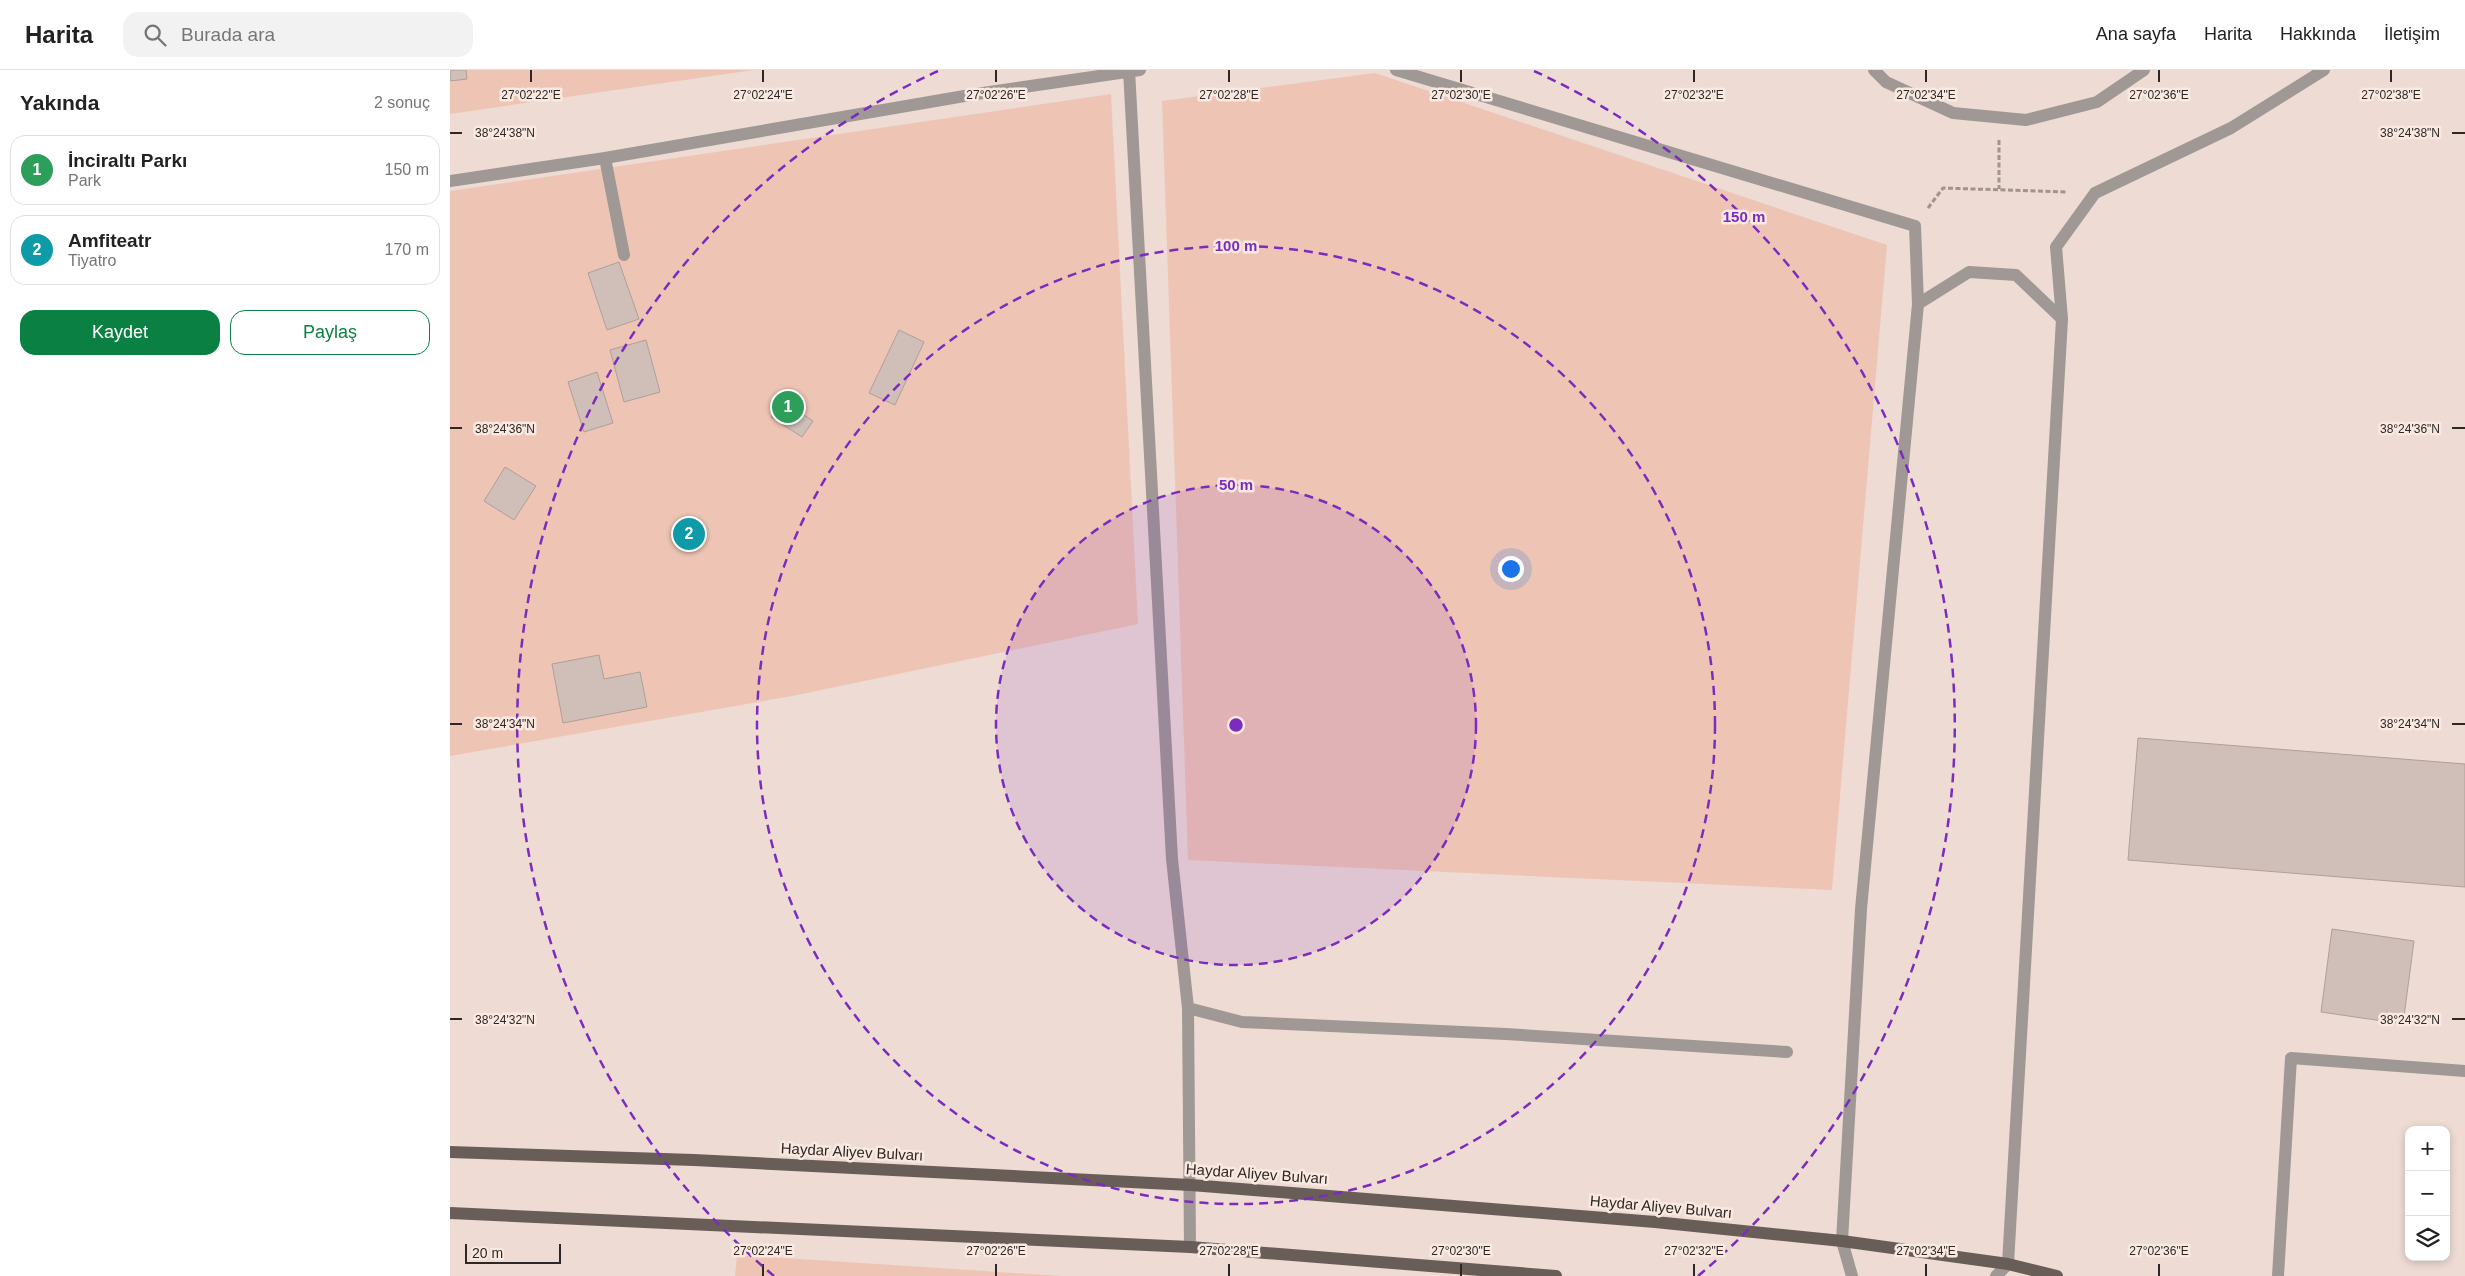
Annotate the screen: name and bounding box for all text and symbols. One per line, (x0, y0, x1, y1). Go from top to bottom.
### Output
search box (123, 12, 473, 57)
text: Harita (25, 21, 93, 48)
icon: search (141, 21, 169, 49)
text: Burada ara (181, 24, 275, 45)
text: Ana sayfa (2096, 24, 2176, 44)
text: Harita (2204, 24, 2252, 44)
text: Hakkında (2280, 24, 2356, 44)
text: İletişim (2384, 24, 2440, 44)
text: 27°02'22"E (501, 88, 561, 102)
text: 27°02'24"E (733, 88, 793, 102)
text: 27°02'26"E (966, 88, 1026, 102)
text: 27°02'28"E (1199, 88, 1259, 102)
text: 27°02'30"E (1431, 88, 1491, 102)
text: 27°02'32"E (1664, 88, 1724, 102)
text: 27°02'34"E (1896, 88, 1956, 102)
text: 27°02'36"E (2129, 88, 2189, 102)
text: 27°02'38"E (2361, 88, 2421, 102)
text: Yakında (20, 91, 99, 114)
text: 2 sonuç (374, 94, 430, 111)
text: 38°24'38"N (475, 126, 535, 140)
text: 38°24'38"N (2380, 126, 2440, 140)
text: İnciraltı Parkı (68, 150, 187, 171)
text: 1 (33, 161, 41, 178)
text: 150 m (385, 161, 429, 178)
text: Park (68, 172, 101, 189)
text: 150 m (1723, 208, 1765, 225)
text: Amfiteatr (68, 230, 151, 251)
text: 100 m (1215, 237, 1257, 254)
text: 2 (33, 241, 41, 258)
text: 170 m (385, 241, 429, 258)
text: Tiyatro (68, 252, 116, 269)
button: Kaydet (20, 310, 220, 355)
button: Paylaş (230, 310, 430, 355)
pin: 1 (772, 388, 804, 426)
text: 38°24'36"N (475, 422, 535, 436)
text: 38°24'36"N (2380, 422, 2440, 436)
text: 50 m (1219, 476, 1253, 493)
pin: 2 (673, 515, 705, 553)
your location (1498, 556, 1524, 582)
centre of rings (1227, 716, 1245, 734)
text: 38°24'34"N (475, 717, 535, 731)
text: 38°24'34"N (2380, 717, 2440, 731)
text: 38°24'32"N (475, 1013, 535, 1027)
text: 38°24'32"N (2380, 1013, 2440, 1027)
map controls (2405, 1126, 2450, 1261)
button: + (2405, 1126, 2450, 1171)
street label: Haydar Aliyev Bulvarı (780, 1139, 924, 1164)
street label: Haydar Aliyev Bulvarı (1185, 1160, 1329, 1187)
button: − (2405, 1171, 2450, 1216)
street label: Haydar Aliyev Bulvarı (1589, 1192, 1733, 1221)
button: layers (2405, 1216, 2450, 1261)
scale bar (465, 1241, 561, 1264)
text: 27°02'24"E (733, 1244, 793, 1258)
text: 27°02'26"E (966, 1244, 1026, 1258)
text: 27°02'28"E (1199, 1244, 1259, 1258)
text: 27°02'30"E (1431, 1244, 1491, 1258)
text: 27°02'32"E (1664, 1244, 1724, 1258)
text: 27°02'34"E (1896, 1244, 1956, 1258)
text: 27°02'36"E (2129, 1244, 2189, 1258)
text: 20 m (472, 1245, 503, 1261)

